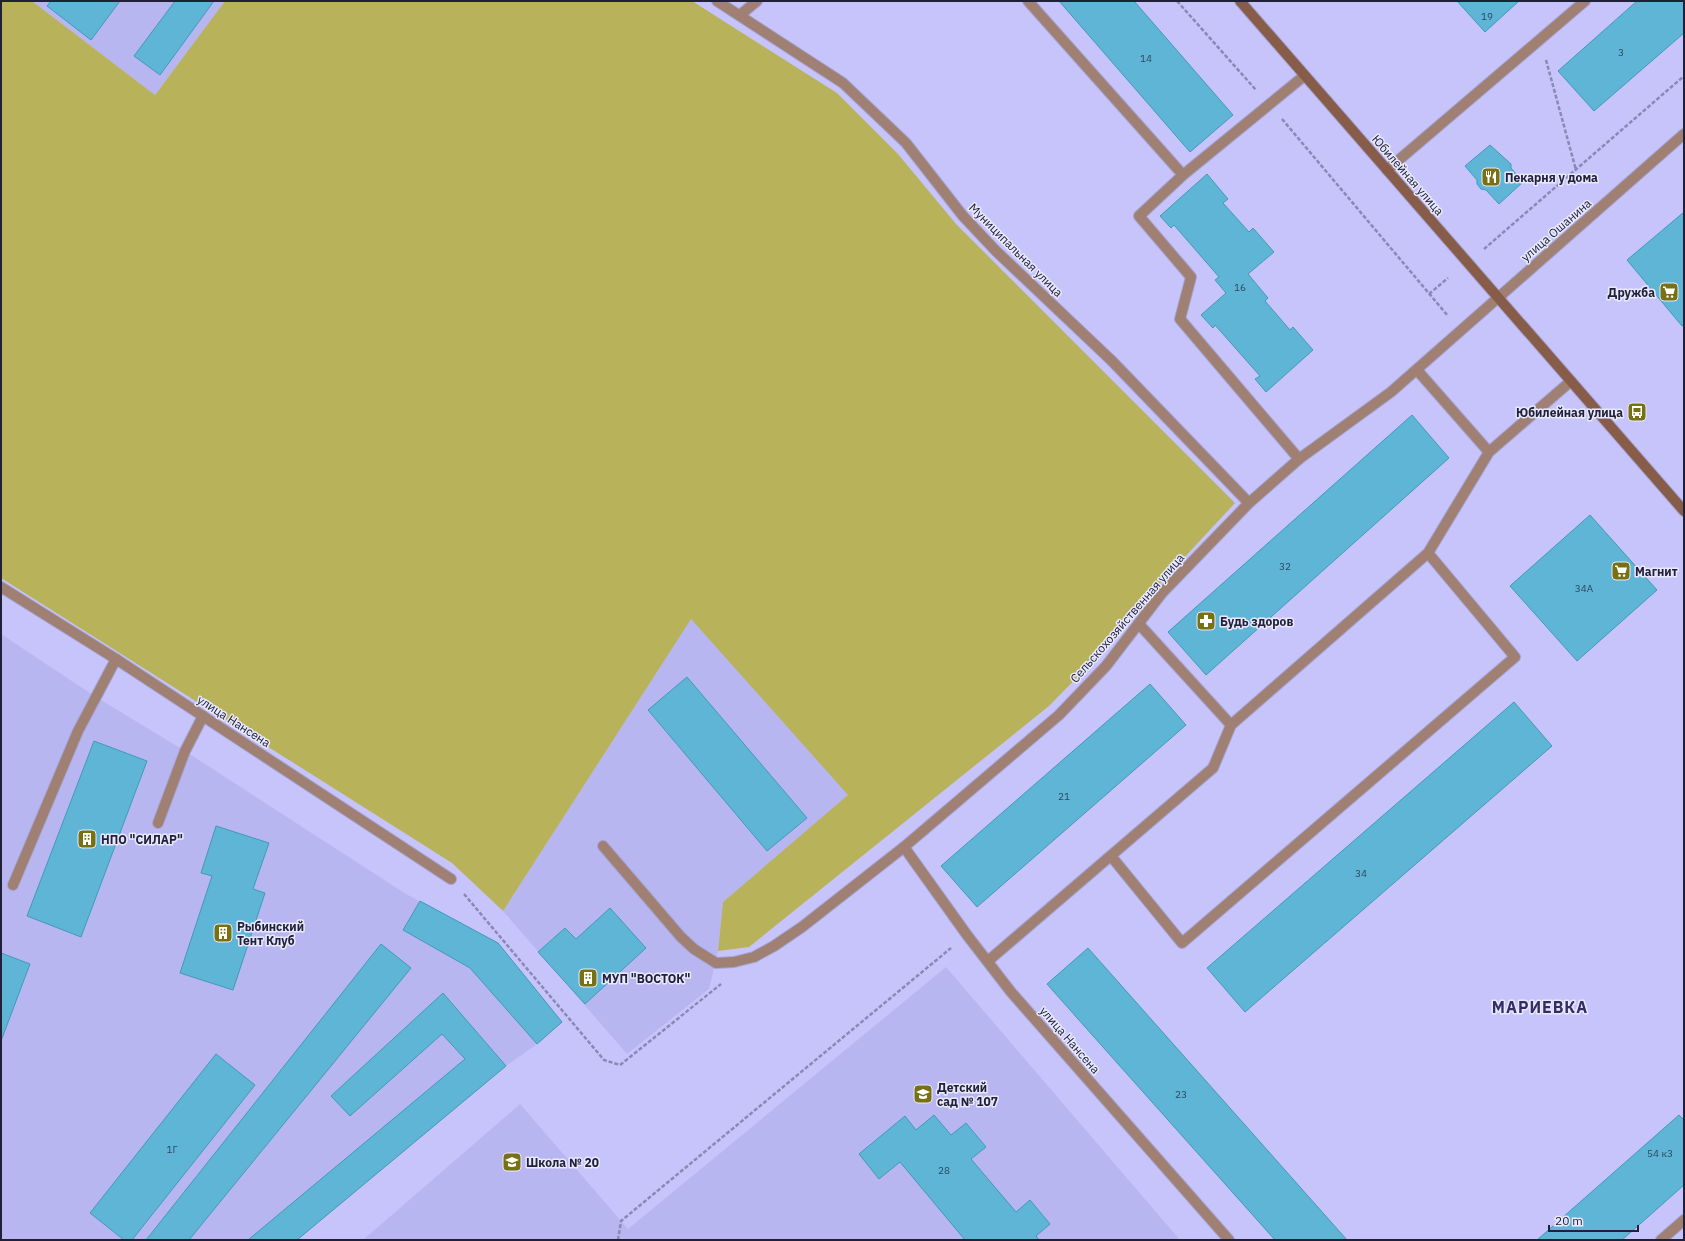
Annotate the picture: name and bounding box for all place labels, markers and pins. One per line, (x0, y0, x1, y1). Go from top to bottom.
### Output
restaurant icon: Пекарня у дома (1480, 166, 1502, 188)
place label: Пекарня у дома (1505, 170, 1598, 185)
supermarket icon: Дружба (1658, 281, 1680, 303)
place label: Дружба (1608, 285, 1655, 300)
bus stop icon: Юбилейная улица (1626, 401, 1648, 423)
place label: Юбилейная улица (1516, 405, 1623, 420)
supermarket icon: Магнит (1610, 560, 1632, 582)
place label: Магнит (1635, 564, 1678, 579)
pharmacy icon: Будь здоров (1195, 610, 1217, 632)
place label: Будь здоров (1220, 614, 1293, 629)
building icon: НПО "СИЛАР" (76, 828, 98, 850)
place label: НПО "СИЛАР" (101, 832, 183, 847)
place label: Рыбинский Тент Клуб (237, 919, 304, 948)
building icon: Рыбинский Тент Клуб (212, 922, 234, 944)
building icon: МУП "ВОСТОК" (577, 967, 599, 989)
place label: МУП "ВОСТОК" (602, 971, 690, 986)
place label: Детский сад № 107 (937, 1080, 998, 1109)
school or university icon: Детский сад № 107 (912, 1083, 934, 1105)
school or university icon: Школа № 20 (501, 1151, 523, 1173)
place label: Школа № 20 (526, 1155, 599, 1170)

